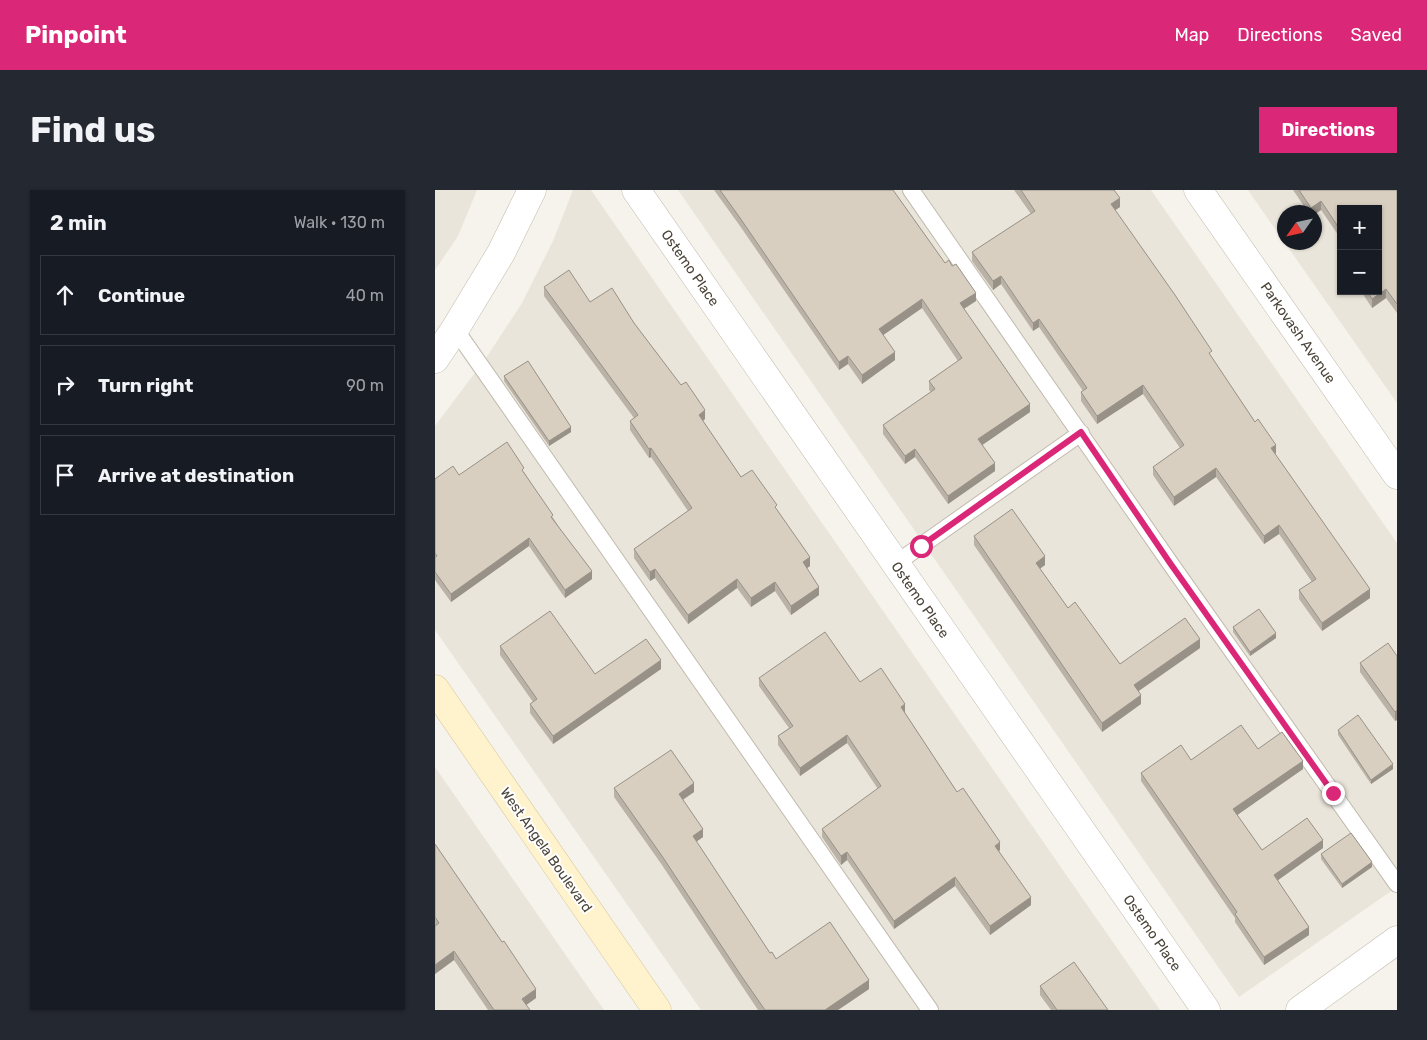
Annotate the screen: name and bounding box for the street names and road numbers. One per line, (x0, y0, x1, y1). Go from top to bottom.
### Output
street label: Ostemo Place (657, 226, 723, 310)
street label: Parkovash Avenue (1257, 279, 1339, 387)
street label: Ostemo Place (887, 558, 953, 642)
street label: West Angela Boulevard (496, 784, 596, 916)
street label: Ostemo Place (1119, 891, 1185, 975)

